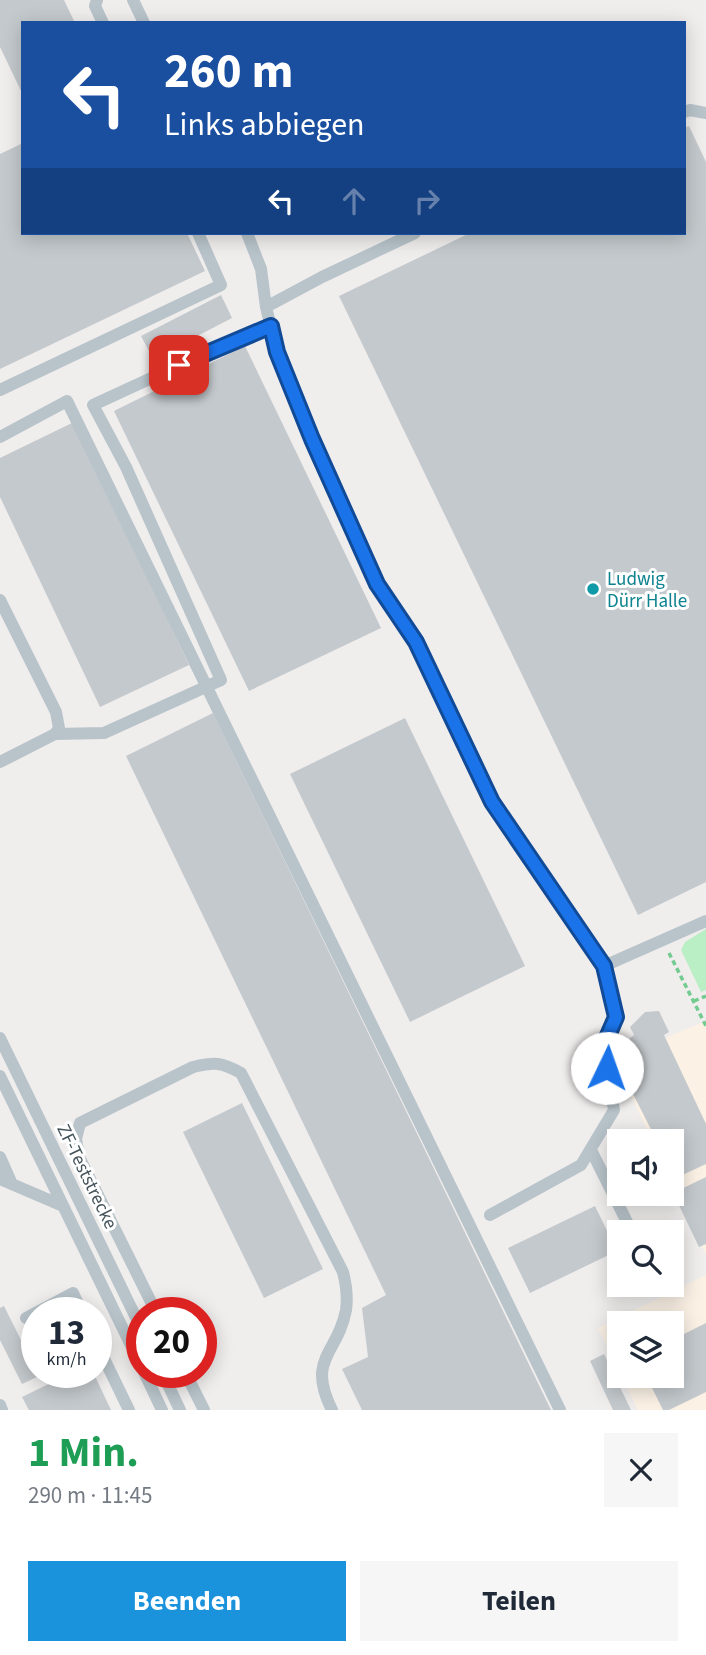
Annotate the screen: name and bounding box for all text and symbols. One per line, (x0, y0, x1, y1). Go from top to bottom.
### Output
text: 260 m (164, 37, 293, 107)
icon: left (49, 49, 140, 140)
text: Links abbiegen (164, 102, 365, 148)
icon: left (262, 182, 300, 220)
icon: ahead (335, 182, 373, 220)
icon: right (408, 182, 446, 220)
pin (149, 335, 209, 395)
icon: arrive (160, 346, 198, 384)
place label: Ludwig Dürr Halle (607, 566, 687, 615)
marker: Ludwig Dürr Halle (585, 581, 601, 597)
position arrow (570, 1031, 644, 1105)
street label: ZF-Teststrecke (50, 1120, 124, 1234)
map controls (607, 1129, 684, 1388)
button: sound (607, 1129, 684, 1206)
button: search (607, 1220, 684, 1297)
speed limit sign: 20 (126, 1297, 217, 1388)
text: 13 (48, 1308, 85, 1358)
button: layers (607, 1311, 684, 1388)
text: km/h (47, 1347, 86, 1372)
text: 1 Min. (28, 1423, 139, 1483)
button: close (604, 1433, 678, 1507)
text: 290 m · 11:45 (28, 1479, 152, 1512)
button: Beenden (28, 1561, 346, 1641)
button: Teilen (360, 1561, 678, 1641)

